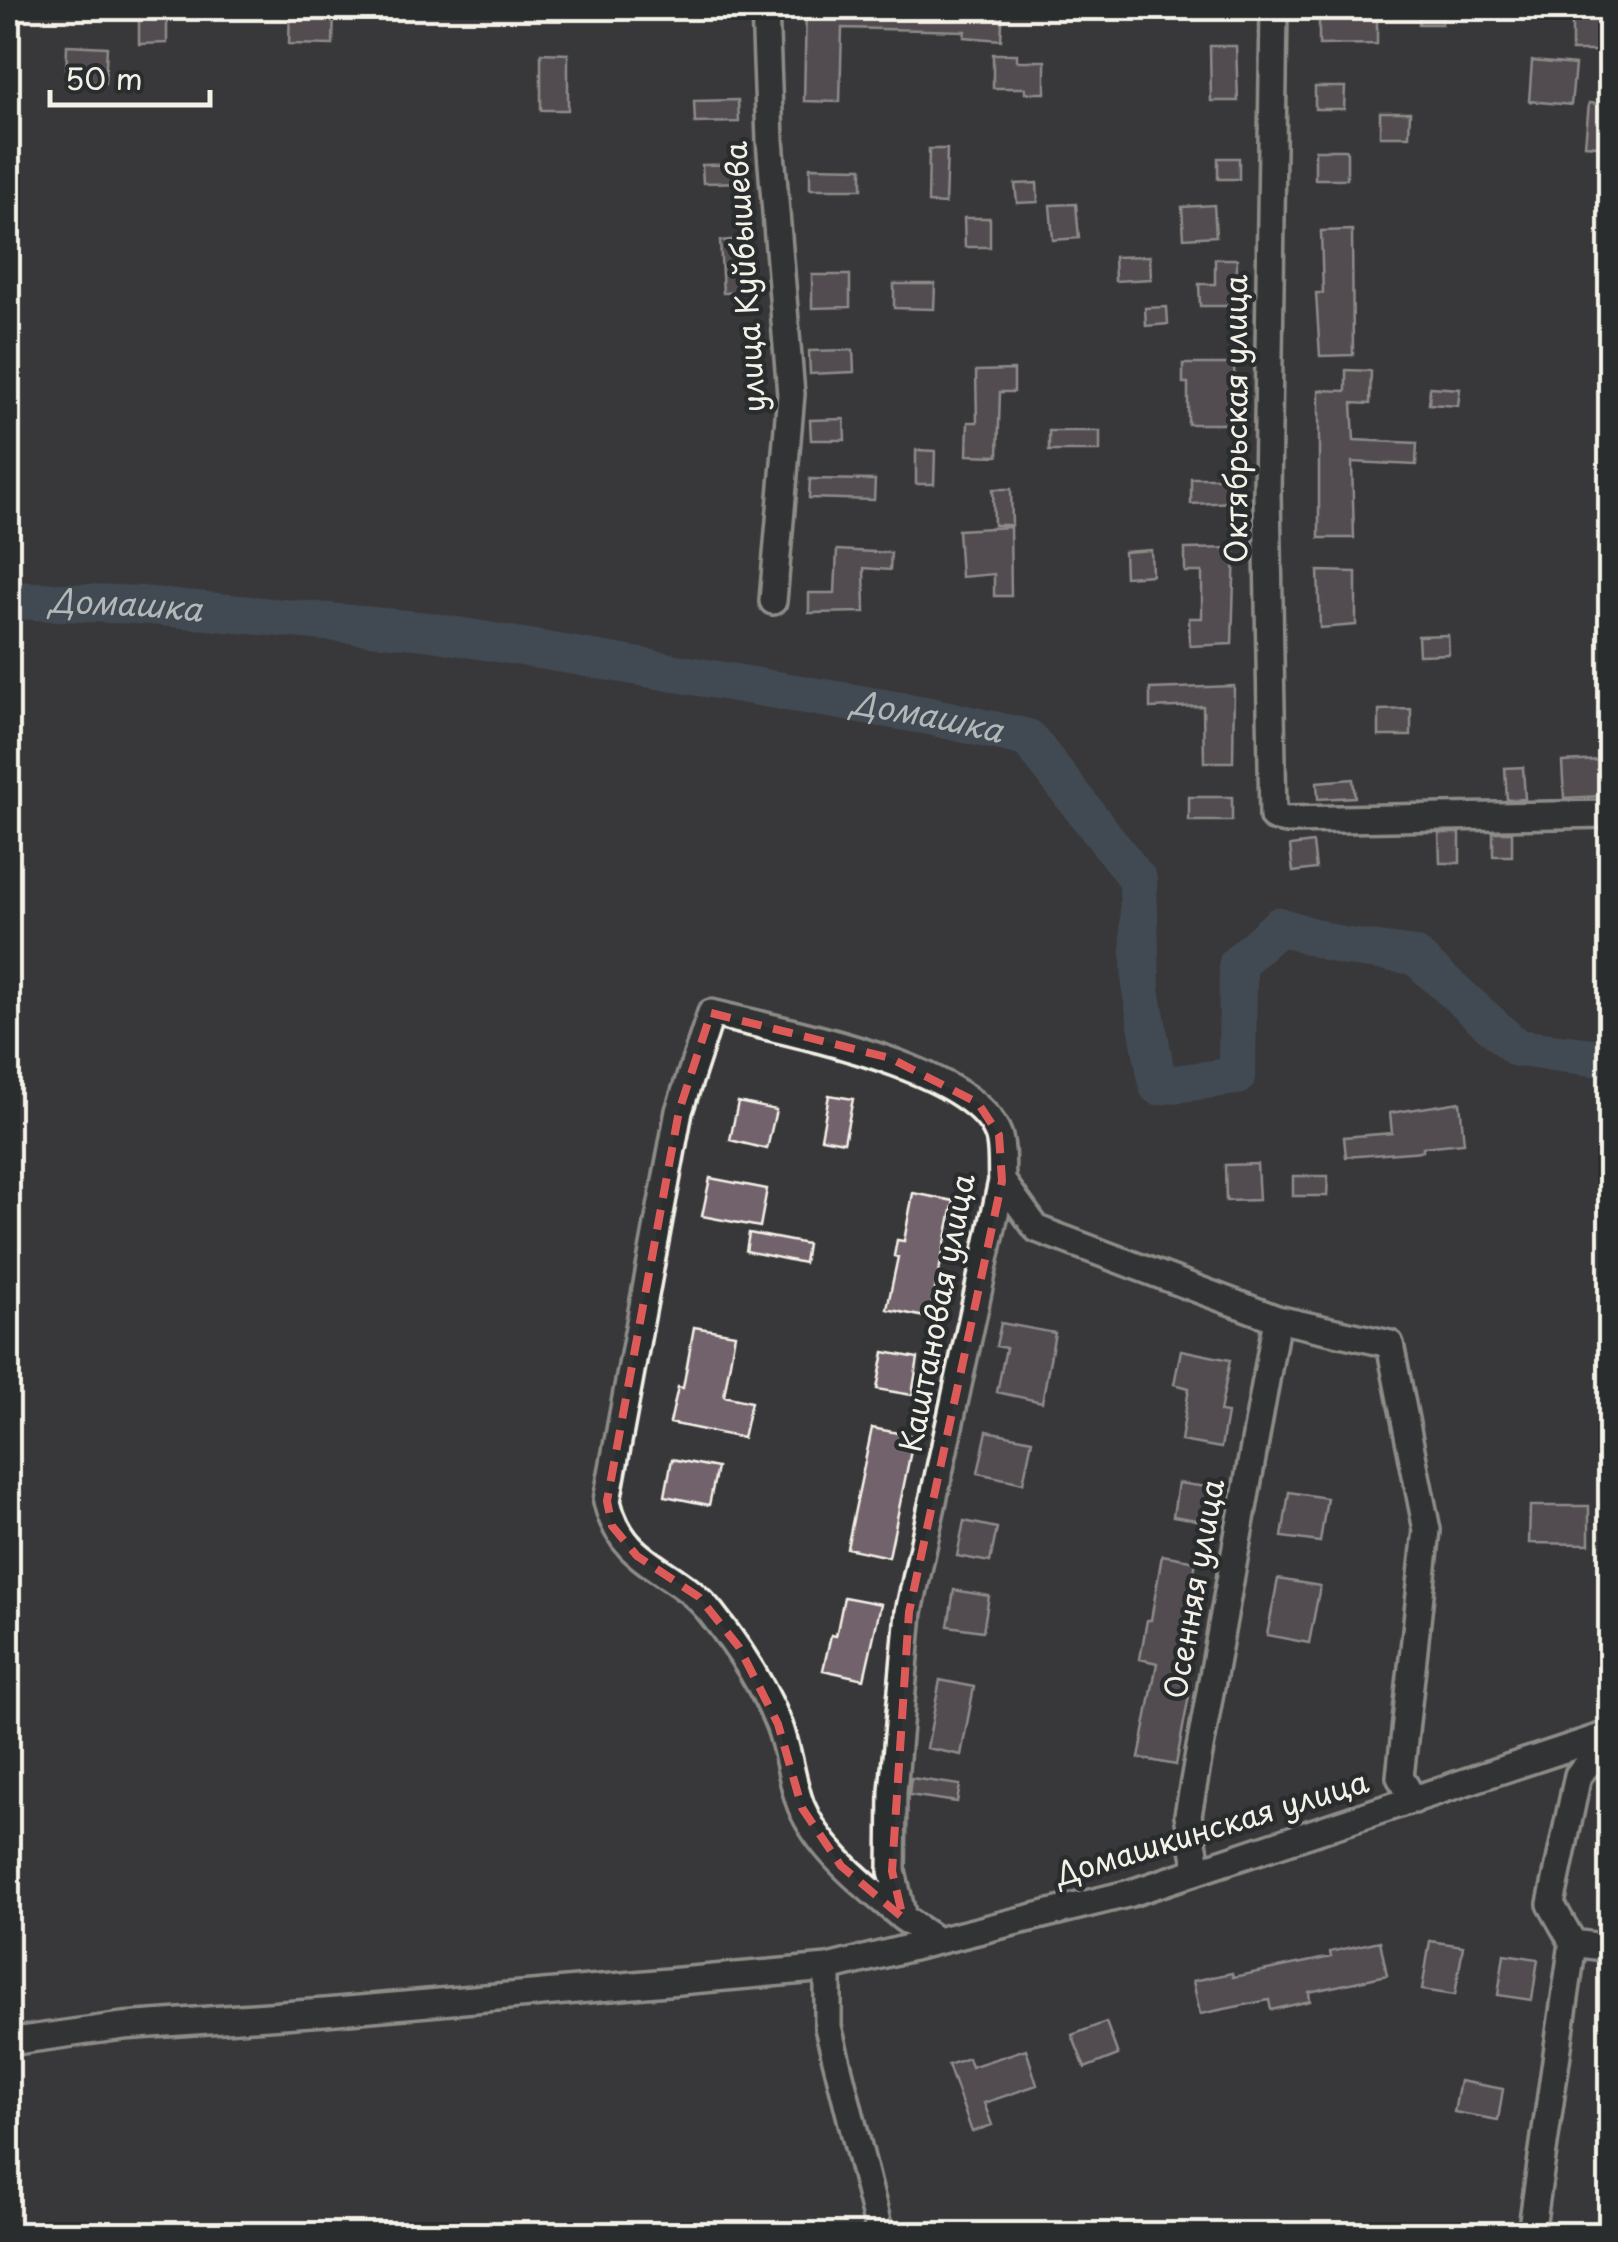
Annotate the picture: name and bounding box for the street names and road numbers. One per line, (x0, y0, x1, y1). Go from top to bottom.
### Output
street label: улица Куйбышева (712, 140, 775, 414)
street label: Октябрьская улица (1212, 275, 1257, 563)
street label: Каштановая улица (886, 1169, 985, 1456)
street label: Осенняя улица (1151, 1475, 1234, 1702)
street label: Домашкинская улица (1048, 1757, 1374, 1896)

